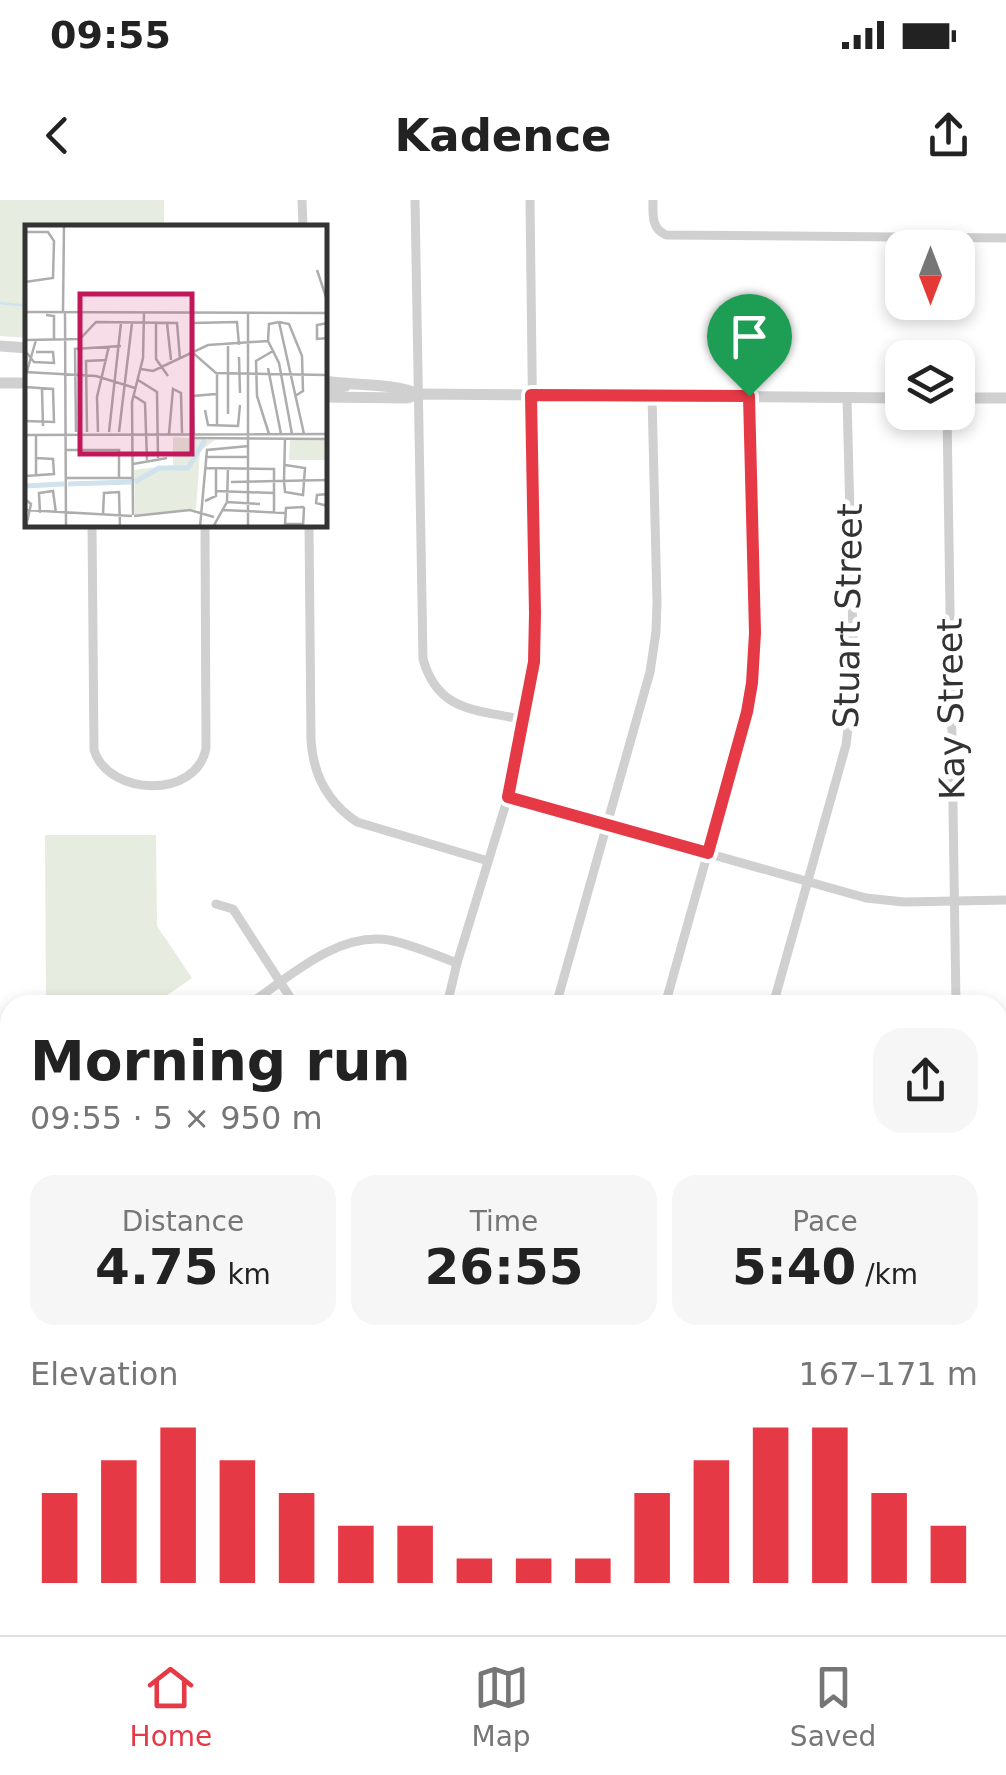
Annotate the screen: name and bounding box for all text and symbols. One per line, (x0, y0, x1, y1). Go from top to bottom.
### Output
text: 09:55 (50, 13, 171, 57)
icon: back (30, 108, 85, 163)
icon: share (921, 108, 976, 163)
text: Kadence (394, 109, 612, 162)
inset map (25, 225, 328, 528)
north arrow (885, 230, 975, 320)
map controls (885, 230, 975, 430)
pin (707, 294, 792, 397)
icon: arrive (722, 309, 777, 364)
button: layers (885, 340, 975, 430)
street label: Stuart Street (826, 503, 870, 729)
street label: Kay Street (929, 618, 973, 800)
button: share (873, 1028, 978, 1133)
text: Morning run (30, 1029, 411, 1093)
text: 09:55 · 5 × 950 m (30, 1099, 323, 1137)
text: Distance (122, 1205, 244, 1238)
text: Time (470, 1205, 538, 1238)
text: Pace (792, 1205, 858, 1238)
text: 4.75 (95, 1238, 218, 1296)
text: 26:55 (424, 1238, 584, 1296)
text: 5:40 (732, 1238, 856, 1296)
text: km (218, 1258, 271, 1291)
text: /km (856, 1258, 918, 1291)
text: Elevation (30, 1355, 179, 1393)
text: 167–171 m (799, 1355, 978, 1393)
tab: Home (130, 1660, 212, 1753)
tab: Map (472, 1660, 531, 1753)
tab: Saved (790, 1660, 876, 1753)

